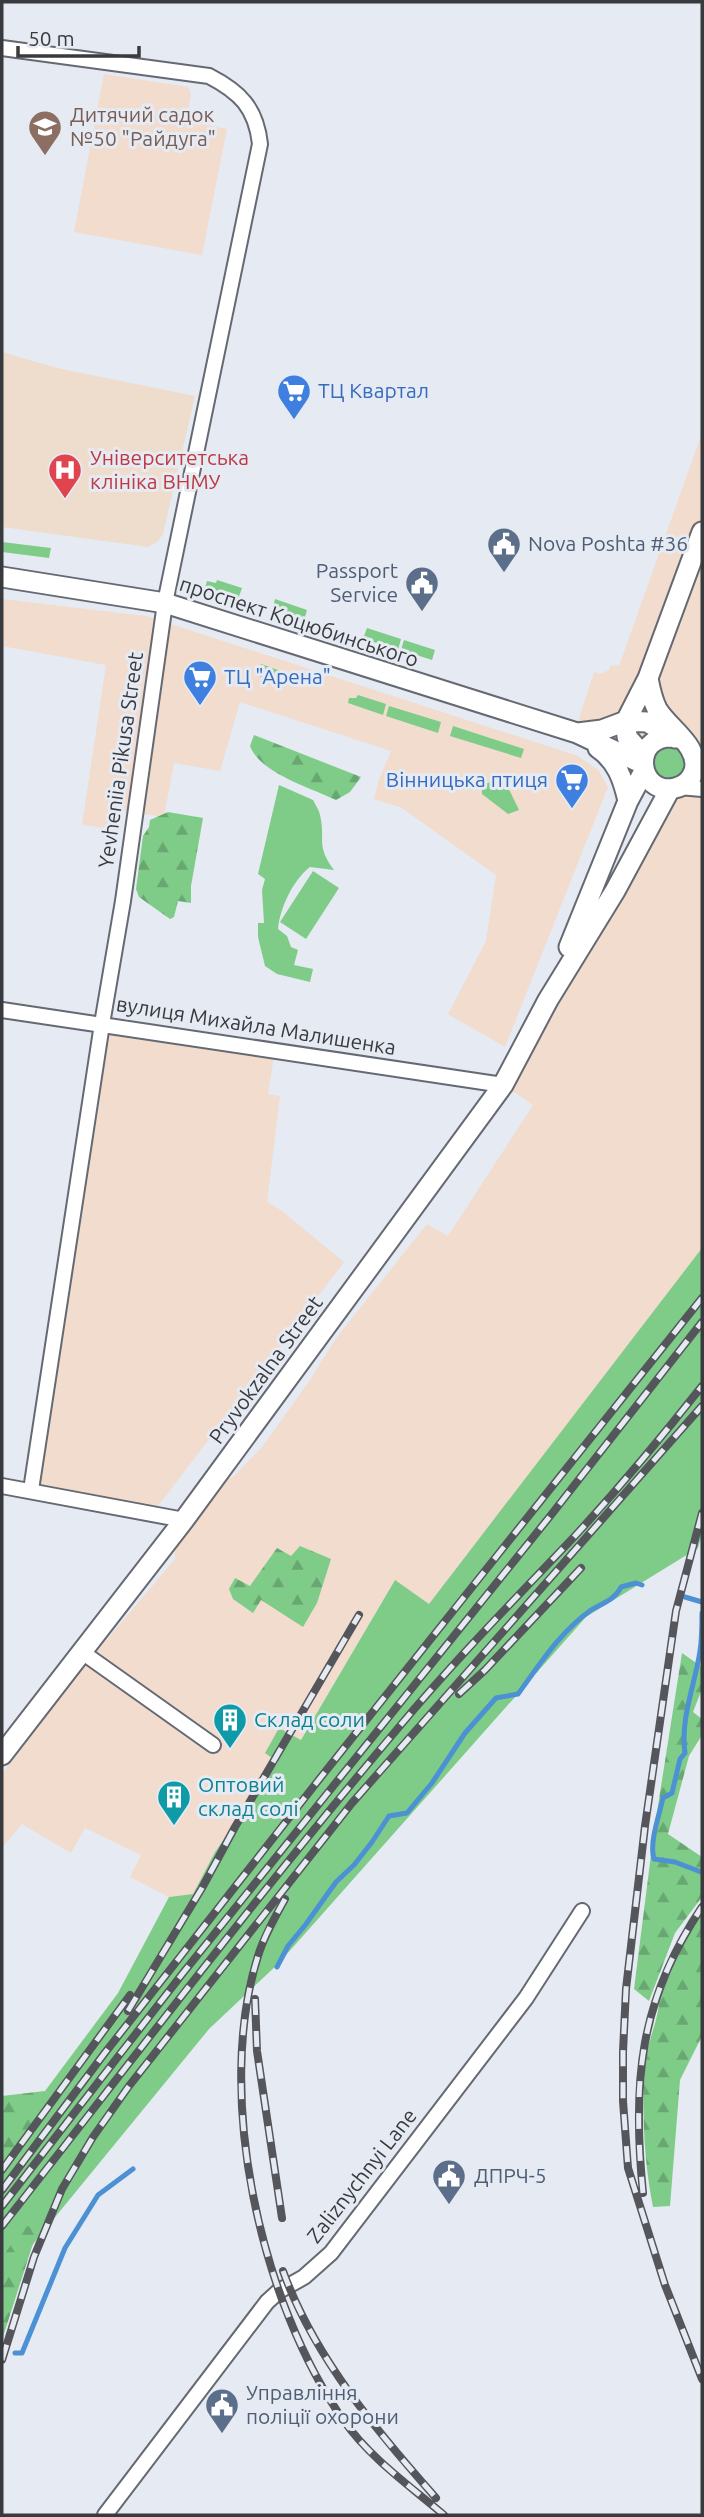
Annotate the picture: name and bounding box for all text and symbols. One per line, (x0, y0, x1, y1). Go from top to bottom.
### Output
scale bar (18, 14, 138, 58)
text: 50 m (28, 26, 75, 50)
place label: Дитячий садок №50 "Райдуга" (70, 102, 216, 150)
school or university icon: Дитячий садок №50 "Райдуга" (26, 108, 64, 157)
supermarket icon: ТЦ Квартал (275, 372, 313, 421)
place label: ТЦ Квартал (318, 378, 429, 402)
place label: Університетська клініка ВНМУ (90, 445, 249, 493)
hospital icon: Університетська клініка ВНМУ (46, 451, 84, 500)
public building icon: Nova Poshta #36 (485, 525, 523, 574)
place label: Nova Poshta #36 (528, 531, 688, 555)
place label: Passport Service (316, 558, 398, 606)
public building icon: Passport Service (403, 564, 441, 613)
street label: проспект Коцюбинського (177, 571, 422, 671)
street label: Yevheniia Pikusa Street (93, 650, 147, 869)
supermarket icon: ТЦ "Арена" (181, 658, 219, 707)
place label: ТЦ "Арена" (224, 664, 331, 688)
supermarket icon: Вінницька птиця (553, 761, 591, 810)
place label: Вінницька птиця (386, 767, 548, 791)
street label: вулиця Михайла Малишенка (115, 991, 398, 1059)
street label: Pryvokzalna Street (204, 1291, 327, 1448)
building icon: Склад соли (211, 1701, 249, 1750)
place label: Склад соли (254, 1707, 365, 1731)
place label: Оптовий склад солі (198, 1772, 299, 1820)
building icon: Оптовий склад солі (155, 1778, 193, 1827)
street label: Zaliznychnyi Lane (301, 2104, 421, 2247)
public building icon: ДПРЧ-5 (430, 2157, 468, 2206)
place label: ДПРЧ-5 (474, 2163, 547, 2187)
place label: Управління поліції охорони (246, 2380, 399, 2428)
public building icon: Управління поліції охорони (203, 2386, 241, 2435)

